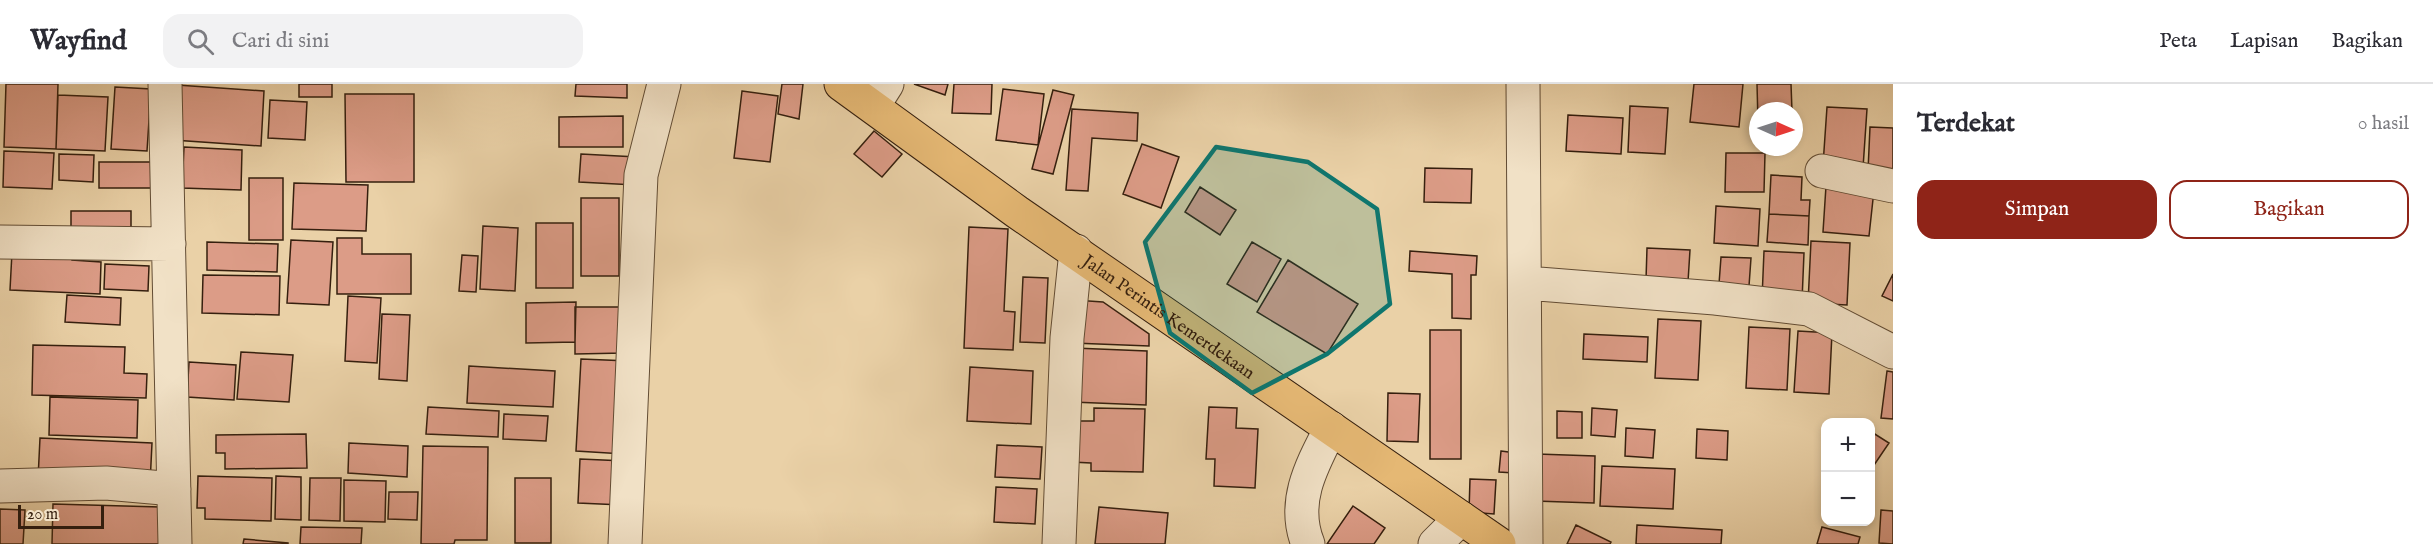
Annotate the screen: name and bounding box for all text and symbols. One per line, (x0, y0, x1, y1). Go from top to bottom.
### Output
search box (163, 14, 583, 68)
text: Wayfind (30, 24, 127, 59)
icon: search (184, 25, 217, 58)
text: Cari di sini (232, 27, 329, 55)
text: Peta (2159, 28, 2197, 55)
text: Lapisan (2230, 28, 2299, 55)
text: Bagikan (2332, 28, 2403, 55)
north arrow (1749, 102, 1803, 156)
text: Terdekat (1917, 107, 2015, 140)
text: 0 hasil (2358, 111, 2409, 136)
button: Simpan (1917, 180, 2157, 239)
button: Bagikan (2169, 180, 2409, 239)
street label: Jalan Perintis Kemerdekaan (1076, 249, 1259, 385)
map controls (1821, 418, 1875, 526)
button: + (1821, 418, 1875, 472)
button: − (1821, 472, 1875, 526)
scale bar (18, 502, 104, 530)
text: 20 m (27, 505, 58, 525)

